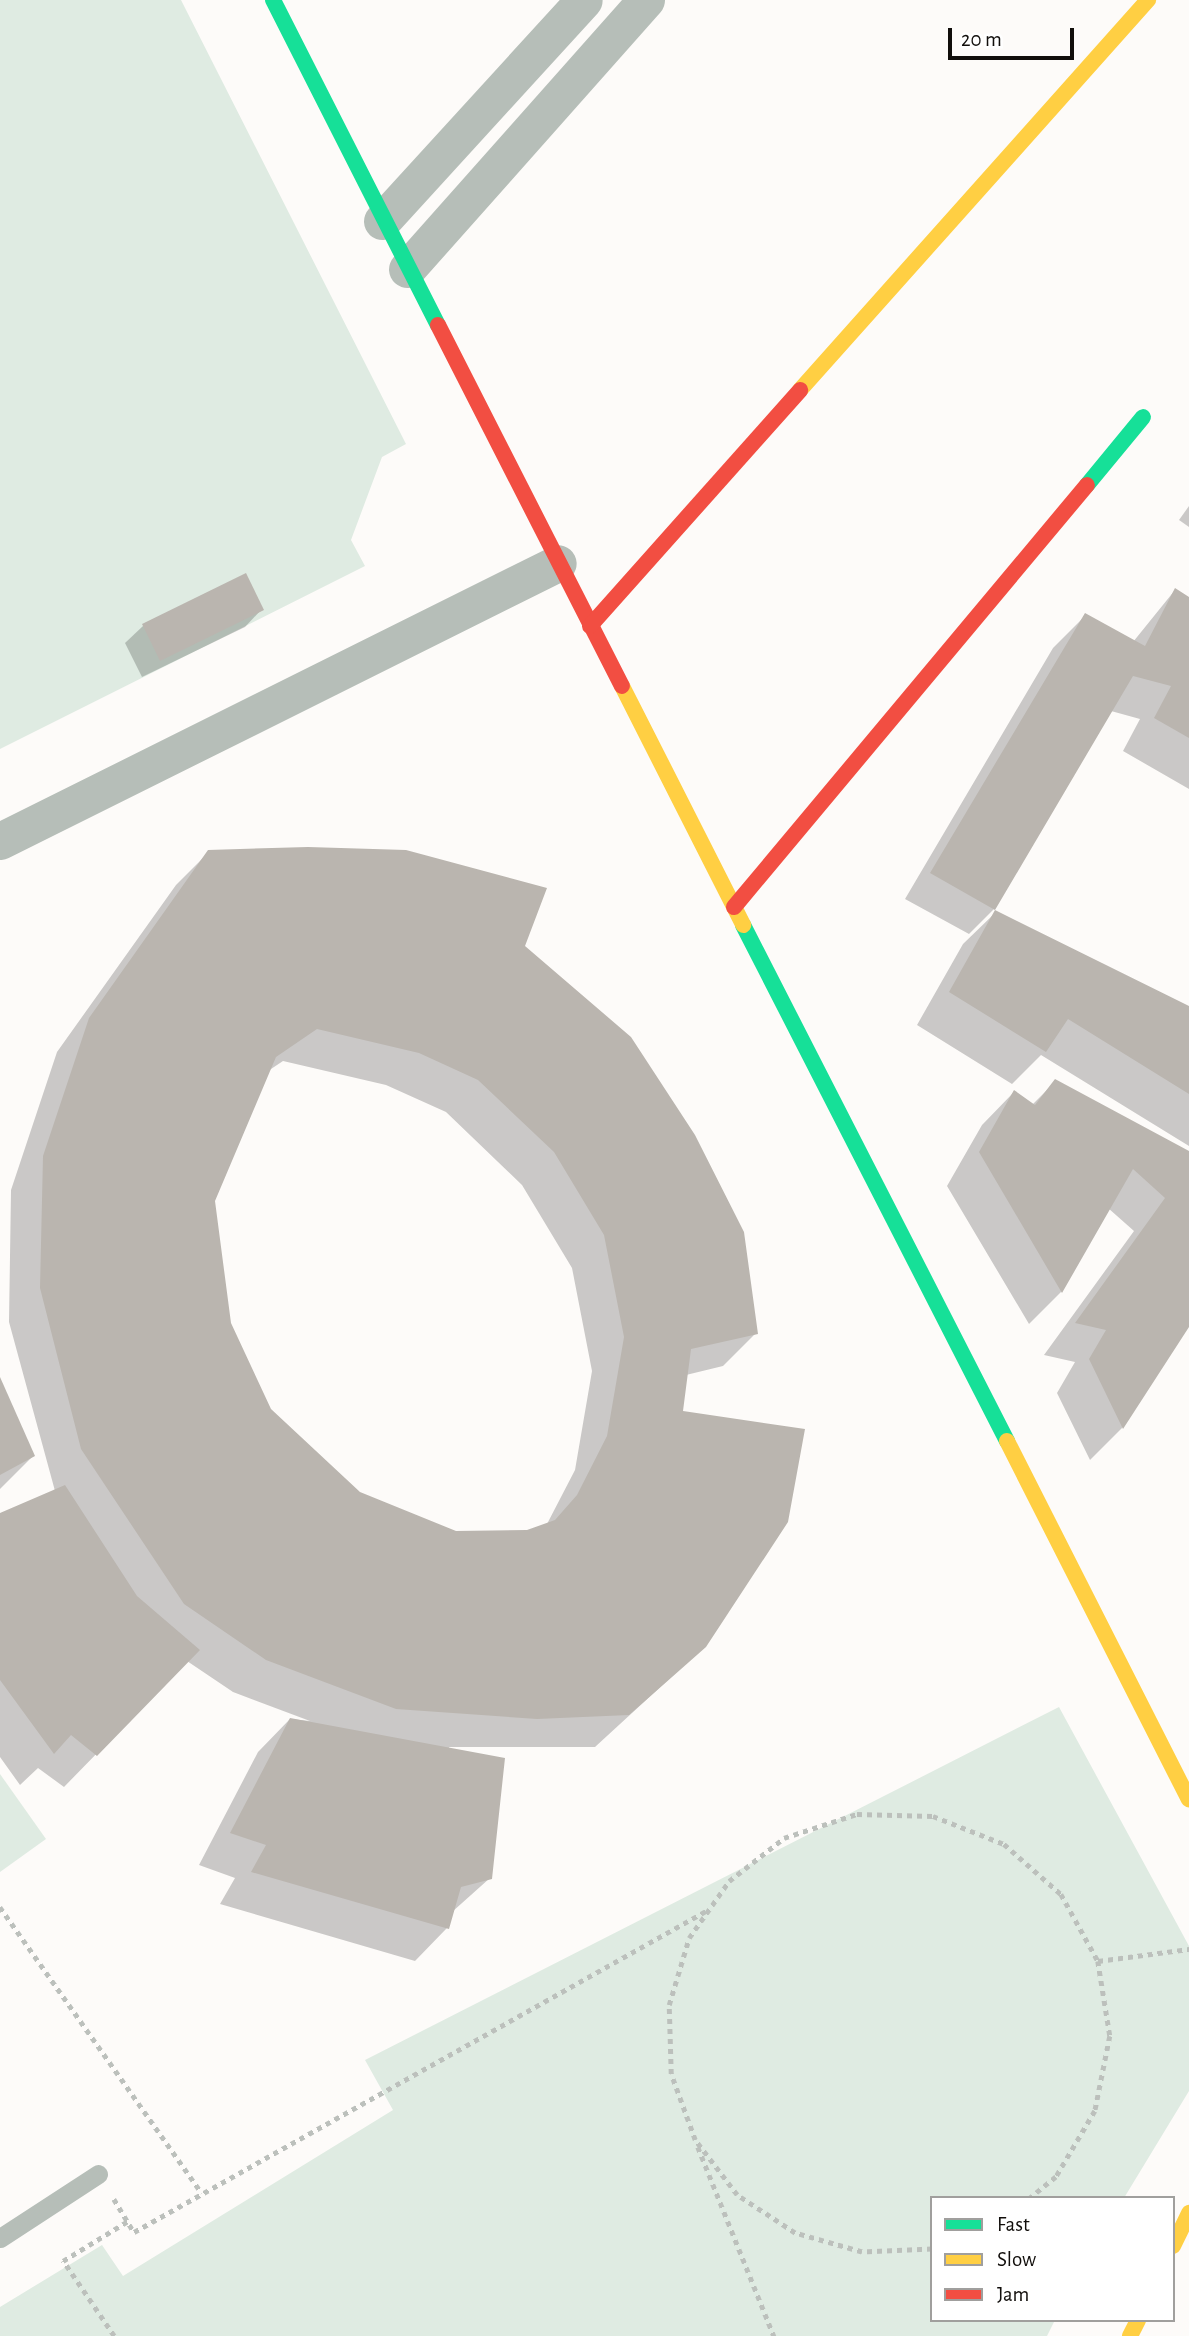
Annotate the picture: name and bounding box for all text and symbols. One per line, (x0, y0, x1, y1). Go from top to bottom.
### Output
scale bar (951, 14, 1077, 58)
text: 20 m (961, 29, 1002, 50)
legend (930, 2196, 1175, 2322)
text: Fast (997, 2214, 1030, 2235)
text: Slow (997, 2249, 1036, 2270)
text: Jam (997, 2284, 1029, 2305)

